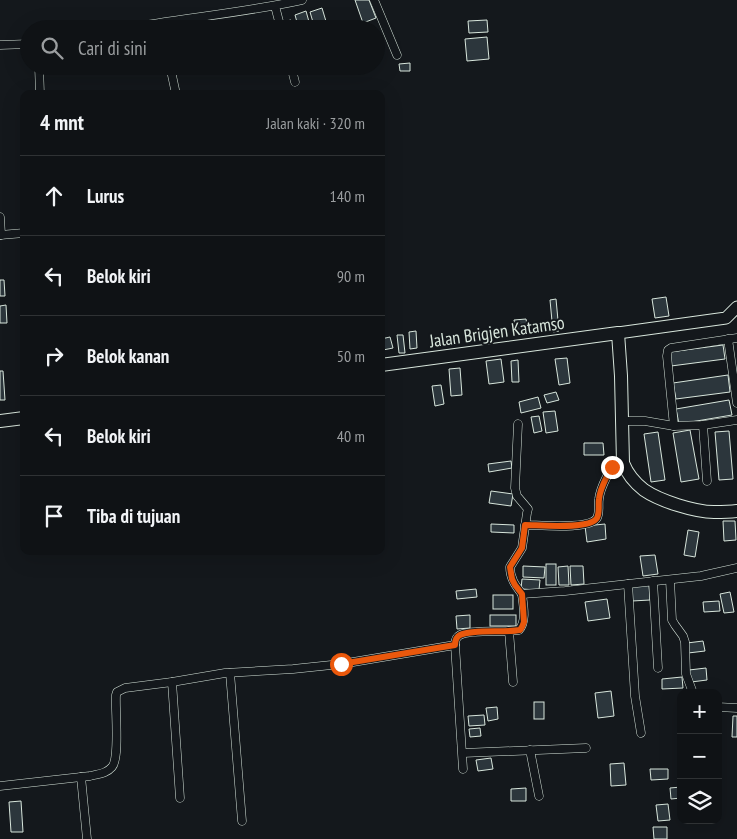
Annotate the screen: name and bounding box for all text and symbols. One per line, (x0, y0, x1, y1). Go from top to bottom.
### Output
search box (20, 20, 385, 75)
icon: search (38, 34, 66, 62)
text: Cari di sini (78, 36, 147, 60)
text: 4 mnt (40, 109, 84, 136)
text: Jalan kaki · 320 m (266, 113, 365, 133)
icon: ahead (40, 182, 68, 210)
text: Lurus (87, 184, 124, 208)
text: 140 m (330, 186, 365, 206)
icon: left (40, 262, 68, 290)
text: Belok kiri (87, 264, 151, 288)
text: 90 m (337, 266, 365, 286)
street label: Jalan Brigjen Katamso (427, 311, 566, 353)
icon: right (40, 342, 68, 370)
text: Belok kanan (87, 344, 169, 368)
text: 50 m (337, 346, 365, 366)
icon: left (40, 422, 68, 450)
text: Belok kiri (87, 424, 151, 448)
text: 40 m (337, 426, 365, 446)
route end (601, 456, 624, 479)
icon: arrive (40, 502, 68, 530)
text: Tiba di tujuan (87, 504, 180, 528)
route start (330, 653, 353, 676)
map controls (677, 689, 722, 824)
button: + (677, 689, 722, 734)
button: − (677, 734, 722, 779)
button: layers (677, 779, 722, 824)

